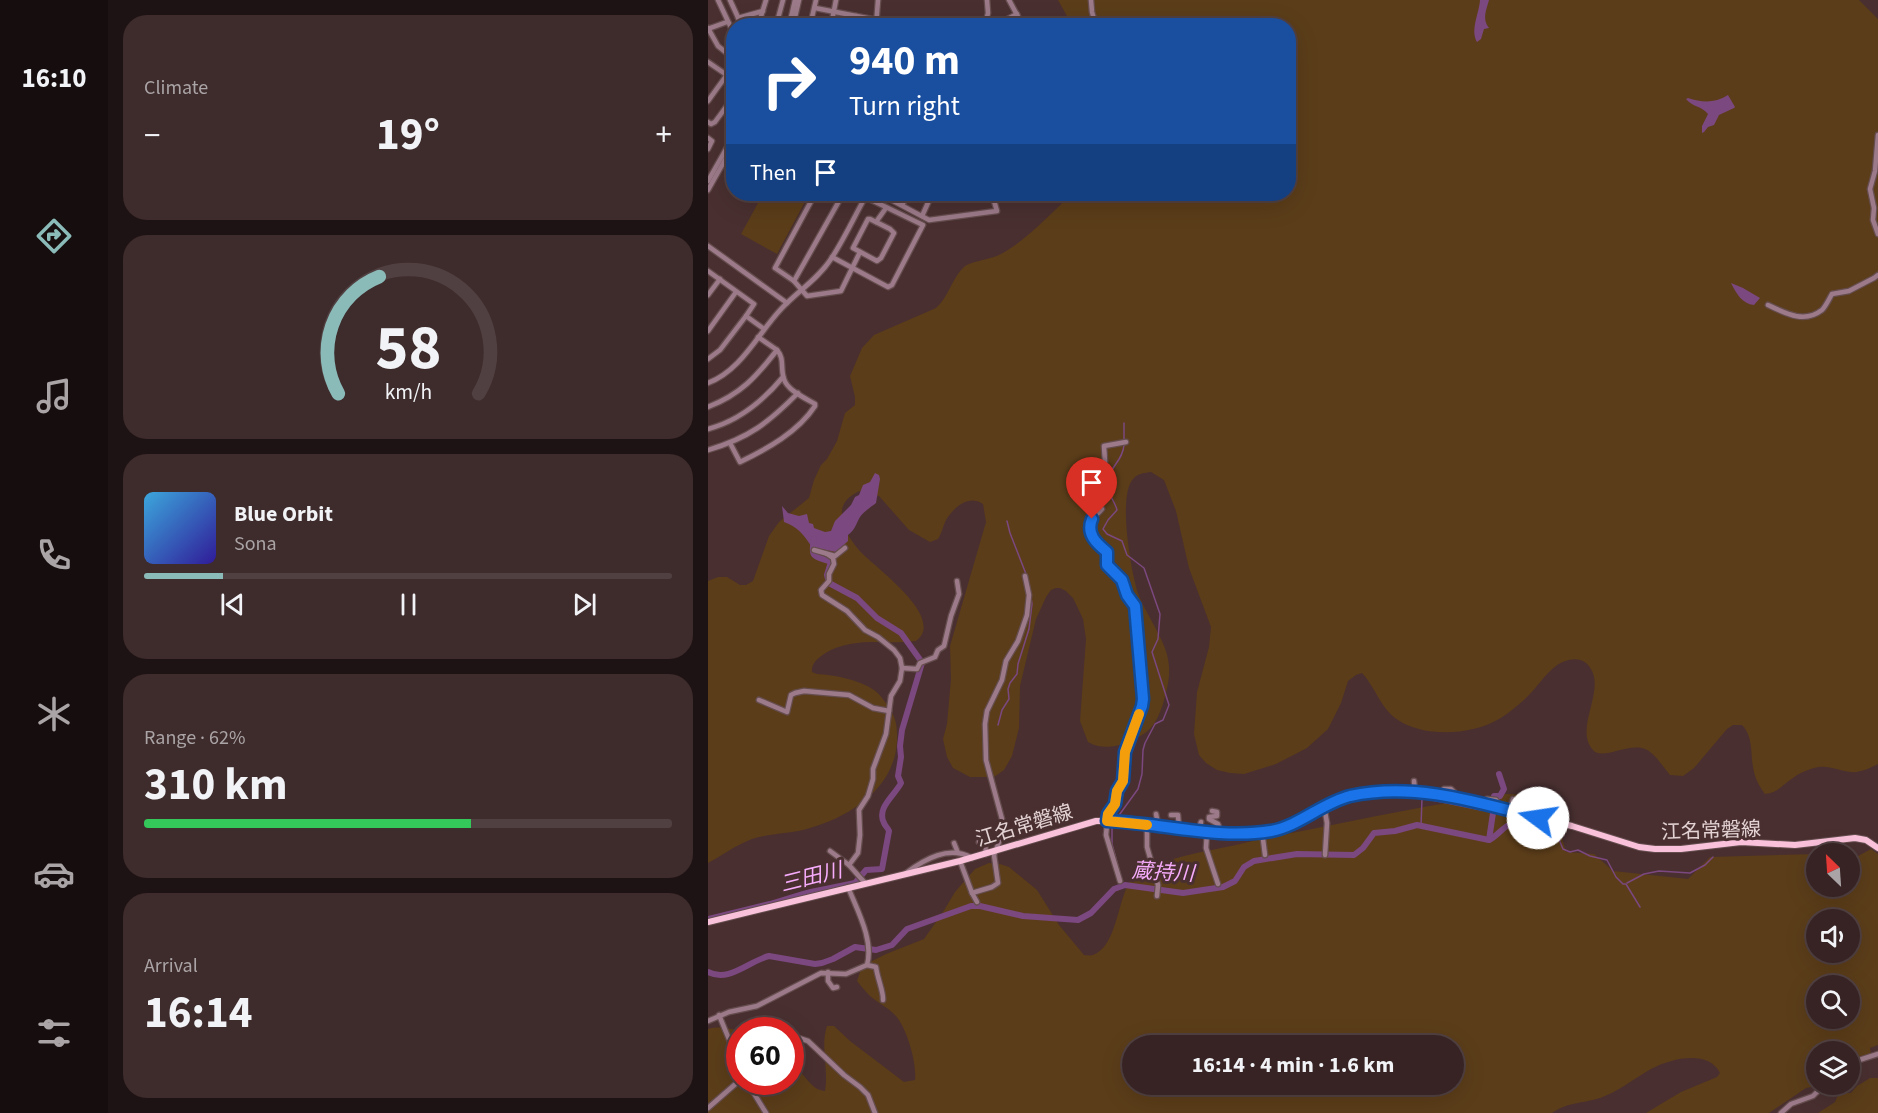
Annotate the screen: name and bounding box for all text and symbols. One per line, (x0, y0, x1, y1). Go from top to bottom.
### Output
text: 940 m (849, 31, 960, 91)
icon: right (750, 42, 828, 120)
text: 16:10 (21, 59, 87, 98)
text: Climate (144, 74, 208, 102)
text: Turn right (849, 87, 960, 126)
text: 19° (376, 103, 440, 167)
text: − (144, 112, 160, 159)
text: + (656, 112, 672, 159)
icon: arrive (809, 156, 842, 189)
text: Then (750, 157, 797, 189)
icon: directions (33, 215, 75, 257)
text: 58 (375, 304, 441, 393)
icon: music (33, 375, 75, 417)
text: km/h (384, 377, 432, 408)
pin (1066, 457, 1117, 519)
icon: arrive (1075, 466, 1108, 499)
text: Blue Orbit (234, 498, 333, 530)
text: Sona (234, 530, 277, 558)
icon: phone (33, 534, 75, 576)
icon: previous (216, 588, 249, 621)
icon: pause (392, 588, 425, 621)
icon: next (568, 588, 601, 621)
icon: climate (33, 693, 75, 735)
text: Range · 62% (144, 724, 245, 752)
text: 310 km (144, 753, 288, 817)
position arrow (1506, 786, 1570, 850)
street label: 江名常磐線 (972, 798, 1076, 854)
street label: 江名常磐線 (1661, 815, 1761, 847)
north arrow (1806, 843, 1860, 897)
map controls (1806, 843, 1860, 1095)
icon: car (33, 853, 75, 895)
water label: 三田川 (777, 854, 847, 899)
water label: 蔵持川 (1131, 855, 1197, 889)
button: sound (1806, 909, 1860, 963)
text: Arrival (144, 952, 198, 980)
button: search (1806, 975, 1860, 1029)
text: 16:14 (144, 981, 253, 1045)
icon: filters (33, 1012, 75, 1054)
speed limit sign: 60 (726, 1017, 804, 1095)
button: layers (1806, 1041, 1860, 1095)
text: 16:14 · 4 min · 1.6 km (1192, 1049, 1394, 1081)

